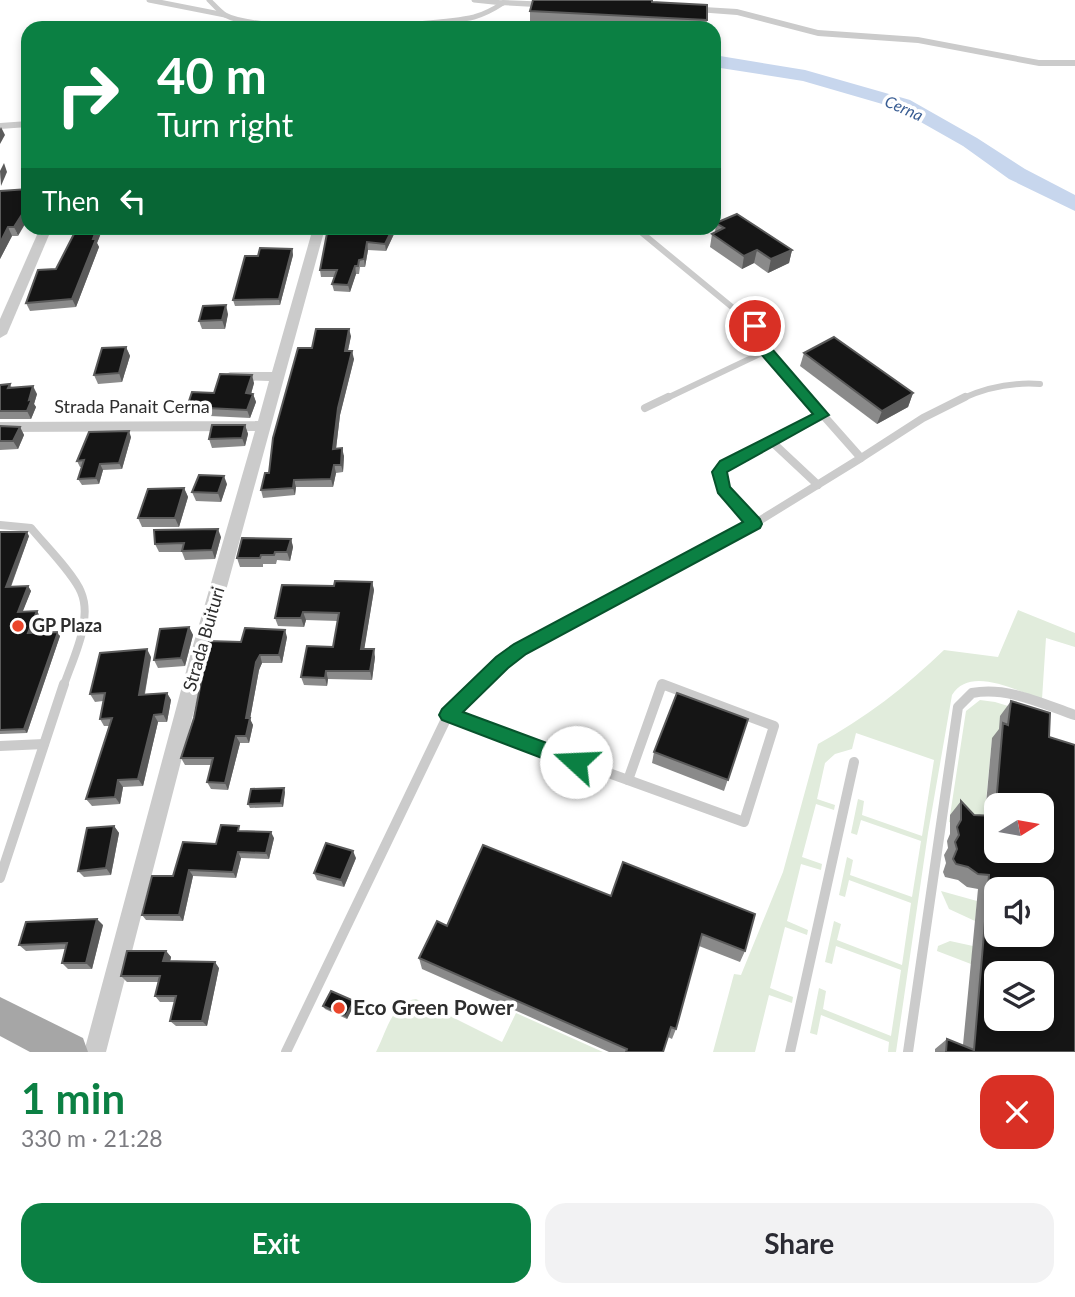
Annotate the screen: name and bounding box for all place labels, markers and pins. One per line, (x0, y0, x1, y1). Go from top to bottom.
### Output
pin (725, 296, 785, 356)
place label: GP Plaza (32, 614, 102, 636)
marker: GP Plaza (10, 618, 26, 634)
place label: Eco Green Power (353, 994, 514, 1019)
marker: Eco Green Power (331, 1000, 347, 1016)

